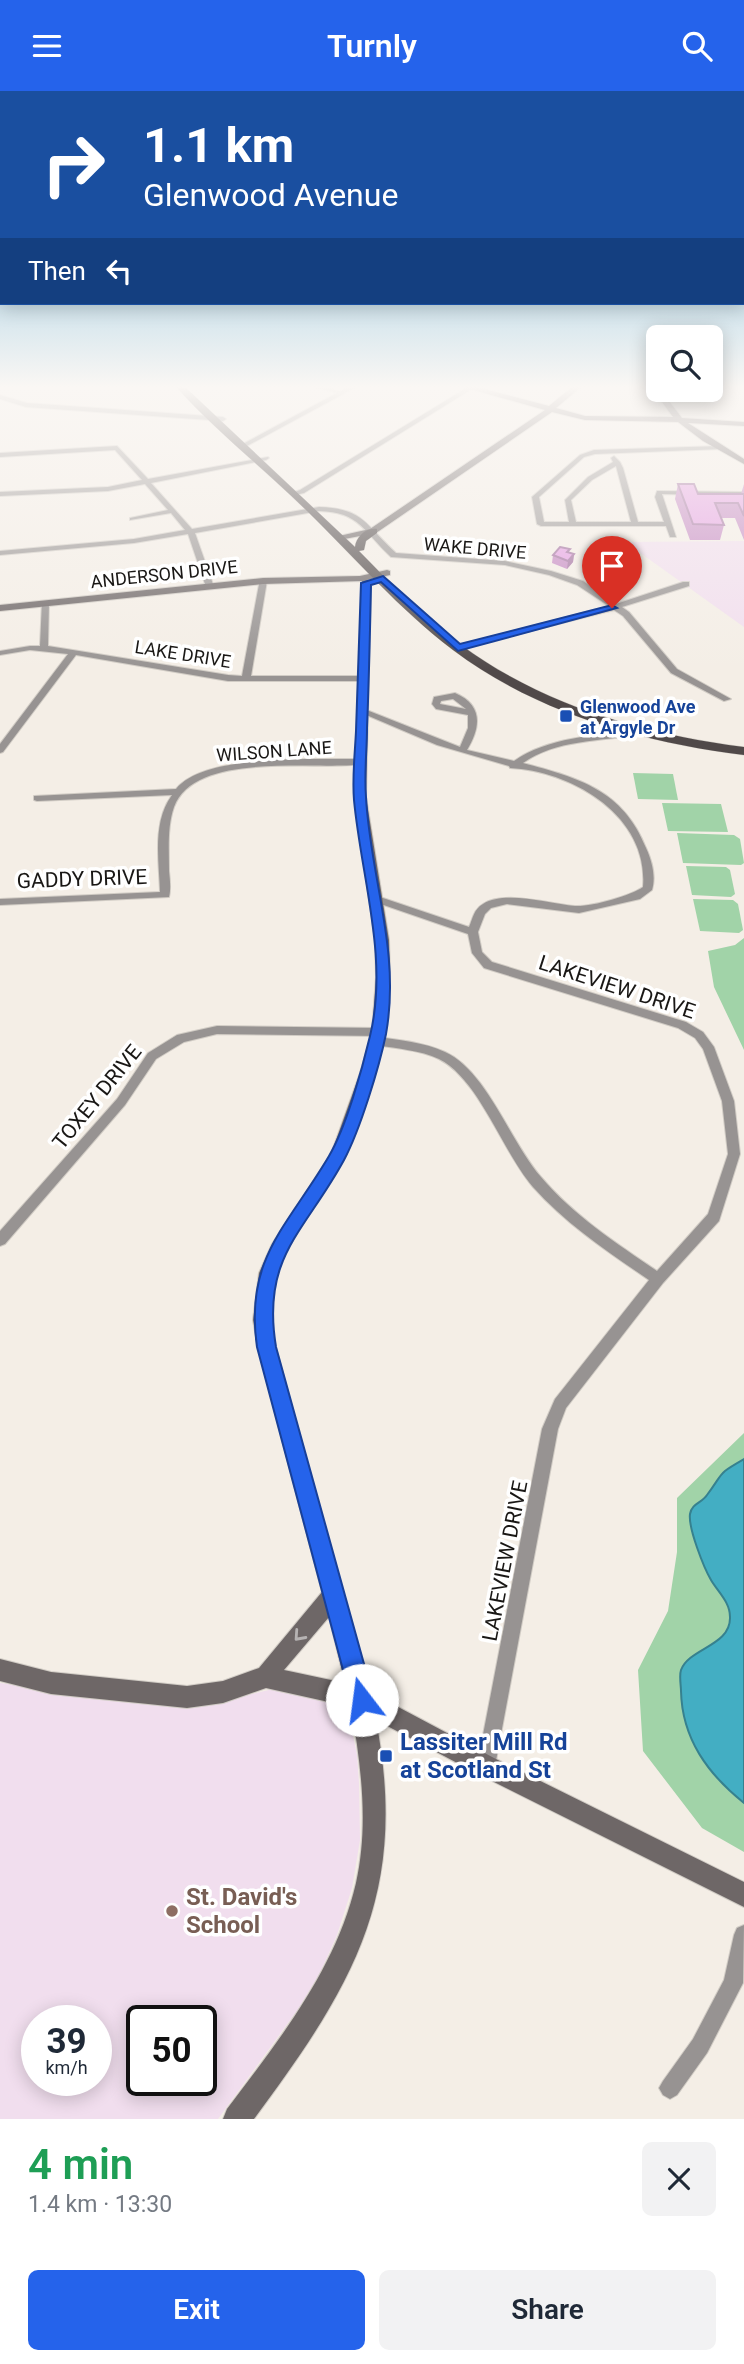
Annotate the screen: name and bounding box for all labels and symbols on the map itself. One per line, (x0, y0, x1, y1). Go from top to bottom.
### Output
street label: WAKE DRIVE (423, 533, 527, 563)
pin (582, 536, 642, 608)
street label: ANDERSON DRIVE (90, 556, 238, 592)
street label: LAKE DRIVE (133, 636, 233, 672)
place label: Glenwood Ave at Argyle Dr (580, 696, 696, 738)
marker: Glenwood Ave at Argyle Dr (558, 708, 574, 724)
street label: WILSON LANE (216, 736, 332, 766)
street label: GADDY DRIVE (16, 865, 148, 893)
street label: LAKEVIEW DRIVE (536, 950, 698, 1024)
street label: TOXEY DRIVE (48, 1040, 146, 1154)
street label: LAKEVIEW DRIVE (478, 1479, 532, 1643)
one-way arrow (295, 1628, 308, 1641)
position arrow (325, 1663, 399, 1737)
place label: Lassiter Mill Rd at Scotland St (400, 1728, 568, 1784)
marker: Lassiter Mill Rd at Scotland St (378, 1748, 394, 1764)
place label: St. David's School (186, 1883, 297, 1939)
marker: St. David's School (164, 1903, 180, 1919)
speed limit sign: 50 (126, 2005, 217, 2096)

